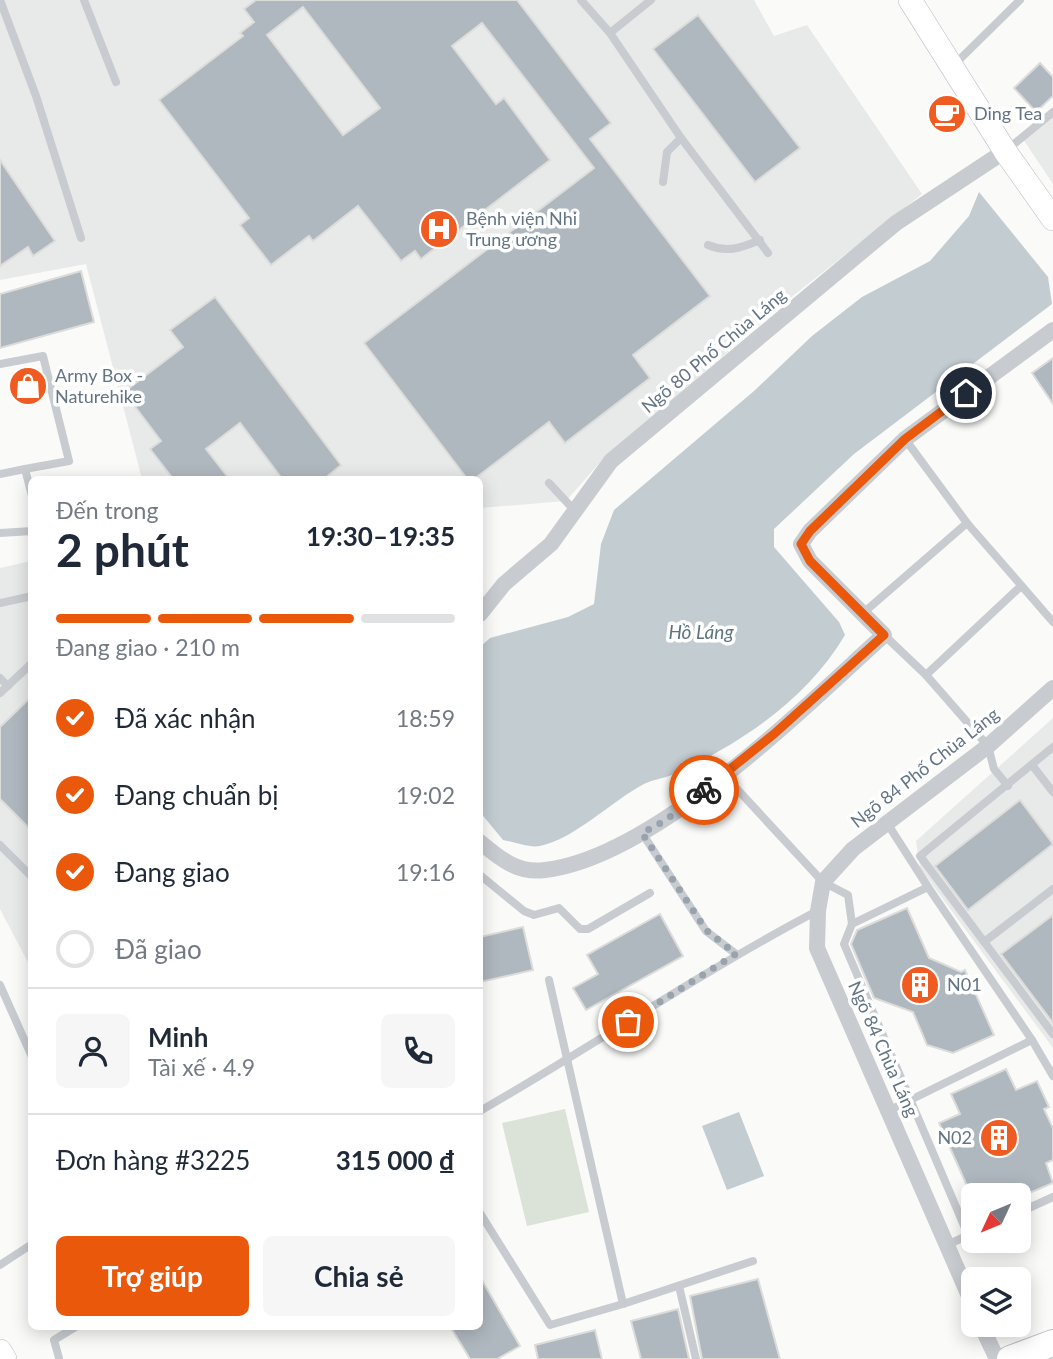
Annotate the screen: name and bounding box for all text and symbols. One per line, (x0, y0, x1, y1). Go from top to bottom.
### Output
cafe icon: Ding Tea (926, 93, 968, 135)
place label: Ding Tea (974, 102, 1042, 124)
place label: Bệnh viện Nhi Trung ương (466, 207, 577, 250)
hospital icon: Bệnh viện Nhi Trung ương (418, 208, 460, 250)
street label: Ngõ 80 Phố Chùa Láng (637, 283, 790, 417)
pin (936, 363, 996, 423)
place label: Army Box - Naturehike (55, 364, 143, 407)
shop icon: Army Box - Naturehike (7, 365, 49, 407)
icon: home (947, 374, 985, 412)
text: Đến trong (56, 496, 158, 524)
text: 19:30–19:35 (306, 520, 455, 552)
text: 2 phút (56, 522, 189, 577)
water label: Hồ Láng (668, 620, 734, 643)
text: Đang giao · 210 m (56, 633, 240, 661)
icon: check (56, 699, 94, 737)
text: Đã xác nhận (115, 702, 256, 734)
street label: Ngõ 84 Phố Chùa Láng (846, 703, 1003, 832)
text: 18:59 (396, 704, 455, 732)
courier (669, 755, 739, 825)
icon: bike (685, 771, 723, 809)
icon: check (56, 776, 94, 814)
text: Đang chuẩn bị (115, 779, 279, 811)
text: 19:02 (396, 781, 455, 809)
icon: check (56, 853, 94, 891)
text: Đang giao (115, 856, 230, 888)
text: 19:16 (396, 858, 455, 886)
text: Đã giao (115, 933, 202, 965)
building icon: N01 (899, 964, 941, 1006)
place label: N01 (947, 973, 982, 995)
street label: Ngõ 84 Chùa Láng (844, 977, 924, 1120)
pin (598, 992, 658, 1052)
icon: bag (609, 1003, 647, 1041)
button: person (56, 1014, 130, 1088)
button: phone (381, 1014, 455, 1088)
text: Minh (148, 1021, 208, 1053)
text: Tài xế · 4.9 (148, 1053, 255, 1081)
building icon: N02 (978, 1117, 1020, 1159)
place label: N02 (937, 1126, 972, 1148)
text: Đơn hàng #3225 (56, 1144, 250, 1176)
text: 315 000 ₫ (336, 1144, 455, 1176)
north arrow (961, 1183, 1031, 1253)
map controls (961, 1183, 1031, 1337)
button: Trợ giúp (56, 1236, 249, 1316)
button: Chia sẻ (263, 1236, 455, 1316)
button: layers (961, 1267, 1031, 1337)

